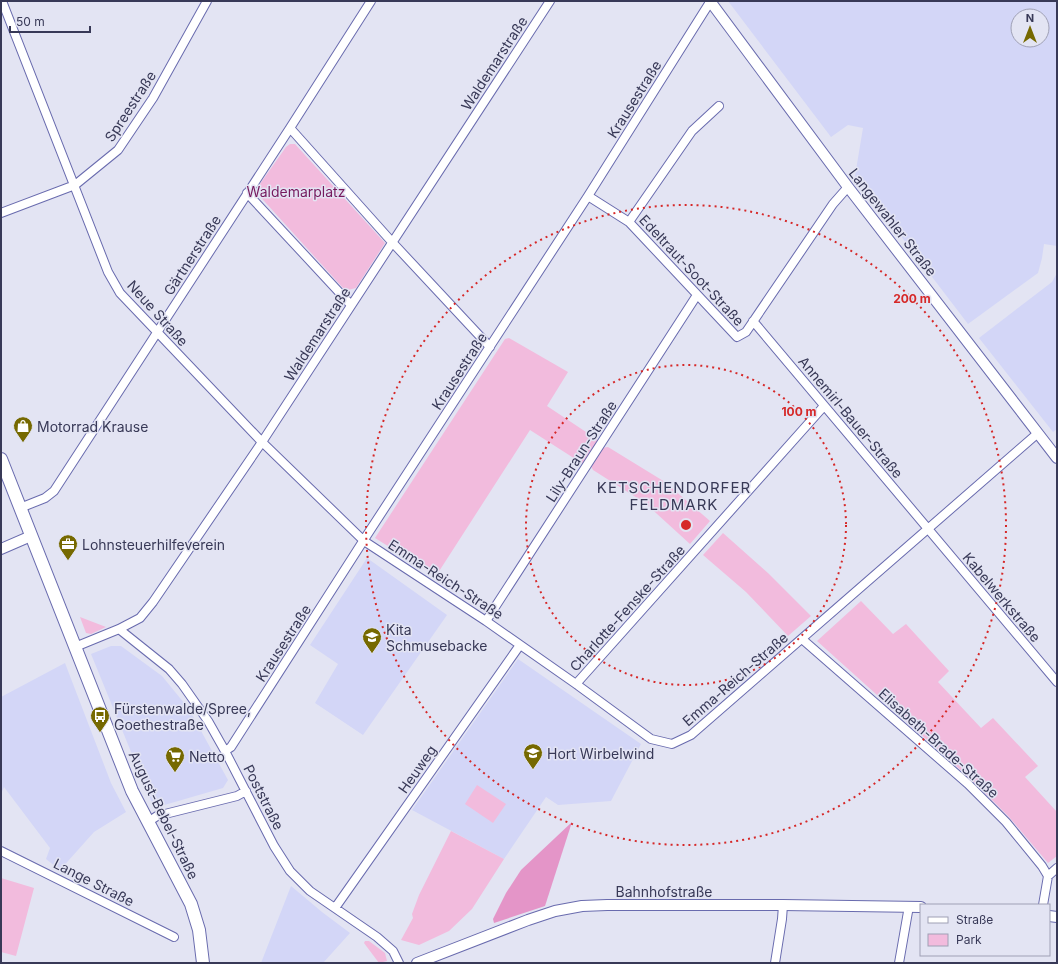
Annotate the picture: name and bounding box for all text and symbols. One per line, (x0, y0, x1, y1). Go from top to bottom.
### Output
scale bar (10, 8, 90, 34)
north arrow (1010, 8, 1050, 48)
text: N (1026, 11, 1034, 25)
street label: Waldemarstraße (457, 13, 531, 113)
text: 50 m (16, 14, 45, 29)
street label: Krausestraße (603, 57, 665, 141)
street label: Spreestraße (101, 67, 159, 145)
street label: Langewahler Straße (846, 165, 940, 279)
park label: Waldemarplatz (247, 183, 345, 200)
street label: Edeltraut-Soot-Straße (636, 211, 748, 329)
street label: Gärtnerstraße (160, 212, 224, 298)
street label: Neue Straße (124, 277, 192, 349)
street label: Waldemarstraße (280, 284, 354, 384)
text: 200 m (893, 291, 931, 306)
street label: Krausestraße (428, 329, 490, 413)
street label: Annemirl-Bauer-Straße (795, 353, 907, 481)
street label: Lily-Braun-Straße (542, 397, 620, 505)
text: 100 m (781, 404, 817, 419)
shop icon: Motorrad Krause (12, 415, 34, 443)
place label: Motorrad Krause (37, 418, 148, 435)
district label: KETSCHENDORFER FELDMARK (597, 478, 751, 514)
centre of rings (679, 518, 693, 532)
office icon: Lohnsteuerhilfeverein (57, 533, 79, 561)
street label: Emma-Reich-Straße (385, 535, 507, 623)
place label: Lohnsteuerhilfeverein (82, 536, 225, 553)
street label: Charlotte-Fenske-Straße (566, 541, 688, 675)
street label: Kabelwerkstraße (960, 549, 1044, 645)
street label: Krausestraße (252, 601, 314, 685)
place label: Kita Schmusebacke (386, 621, 487, 654)
school or university icon: Kita Schmusebacke (361, 626, 383, 654)
street label: Emma-Reich-Straße (679, 629, 791, 729)
street label: Elisabeth-Brade-Straße (876, 685, 1002, 801)
place label: Fürstenwalde/Spree, Goethestraße (114, 700, 251, 733)
bus stop icon: Fürstenwalde/Spree, Goethestraße (89, 705, 111, 733)
street label: Heuweg (394, 742, 440, 796)
school or university icon: Hort Wirbelwind (522, 742, 544, 770)
supermarket icon: Netto (164, 745, 186, 773)
place label: Hort Wirbelwind (547, 745, 654, 762)
street label: August-Bebel-Straße (126, 748, 202, 882)
place label: Netto (189, 748, 225, 765)
street label: Poststraße (240, 762, 288, 832)
street label: Lange Straße (51, 854, 137, 910)
street label: Bahnhofstraße (615, 883, 713, 900)
legend (920, 904, 1050, 956)
text: Straße (956, 912, 993, 927)
text: Park (956, 932, 982, 947)

